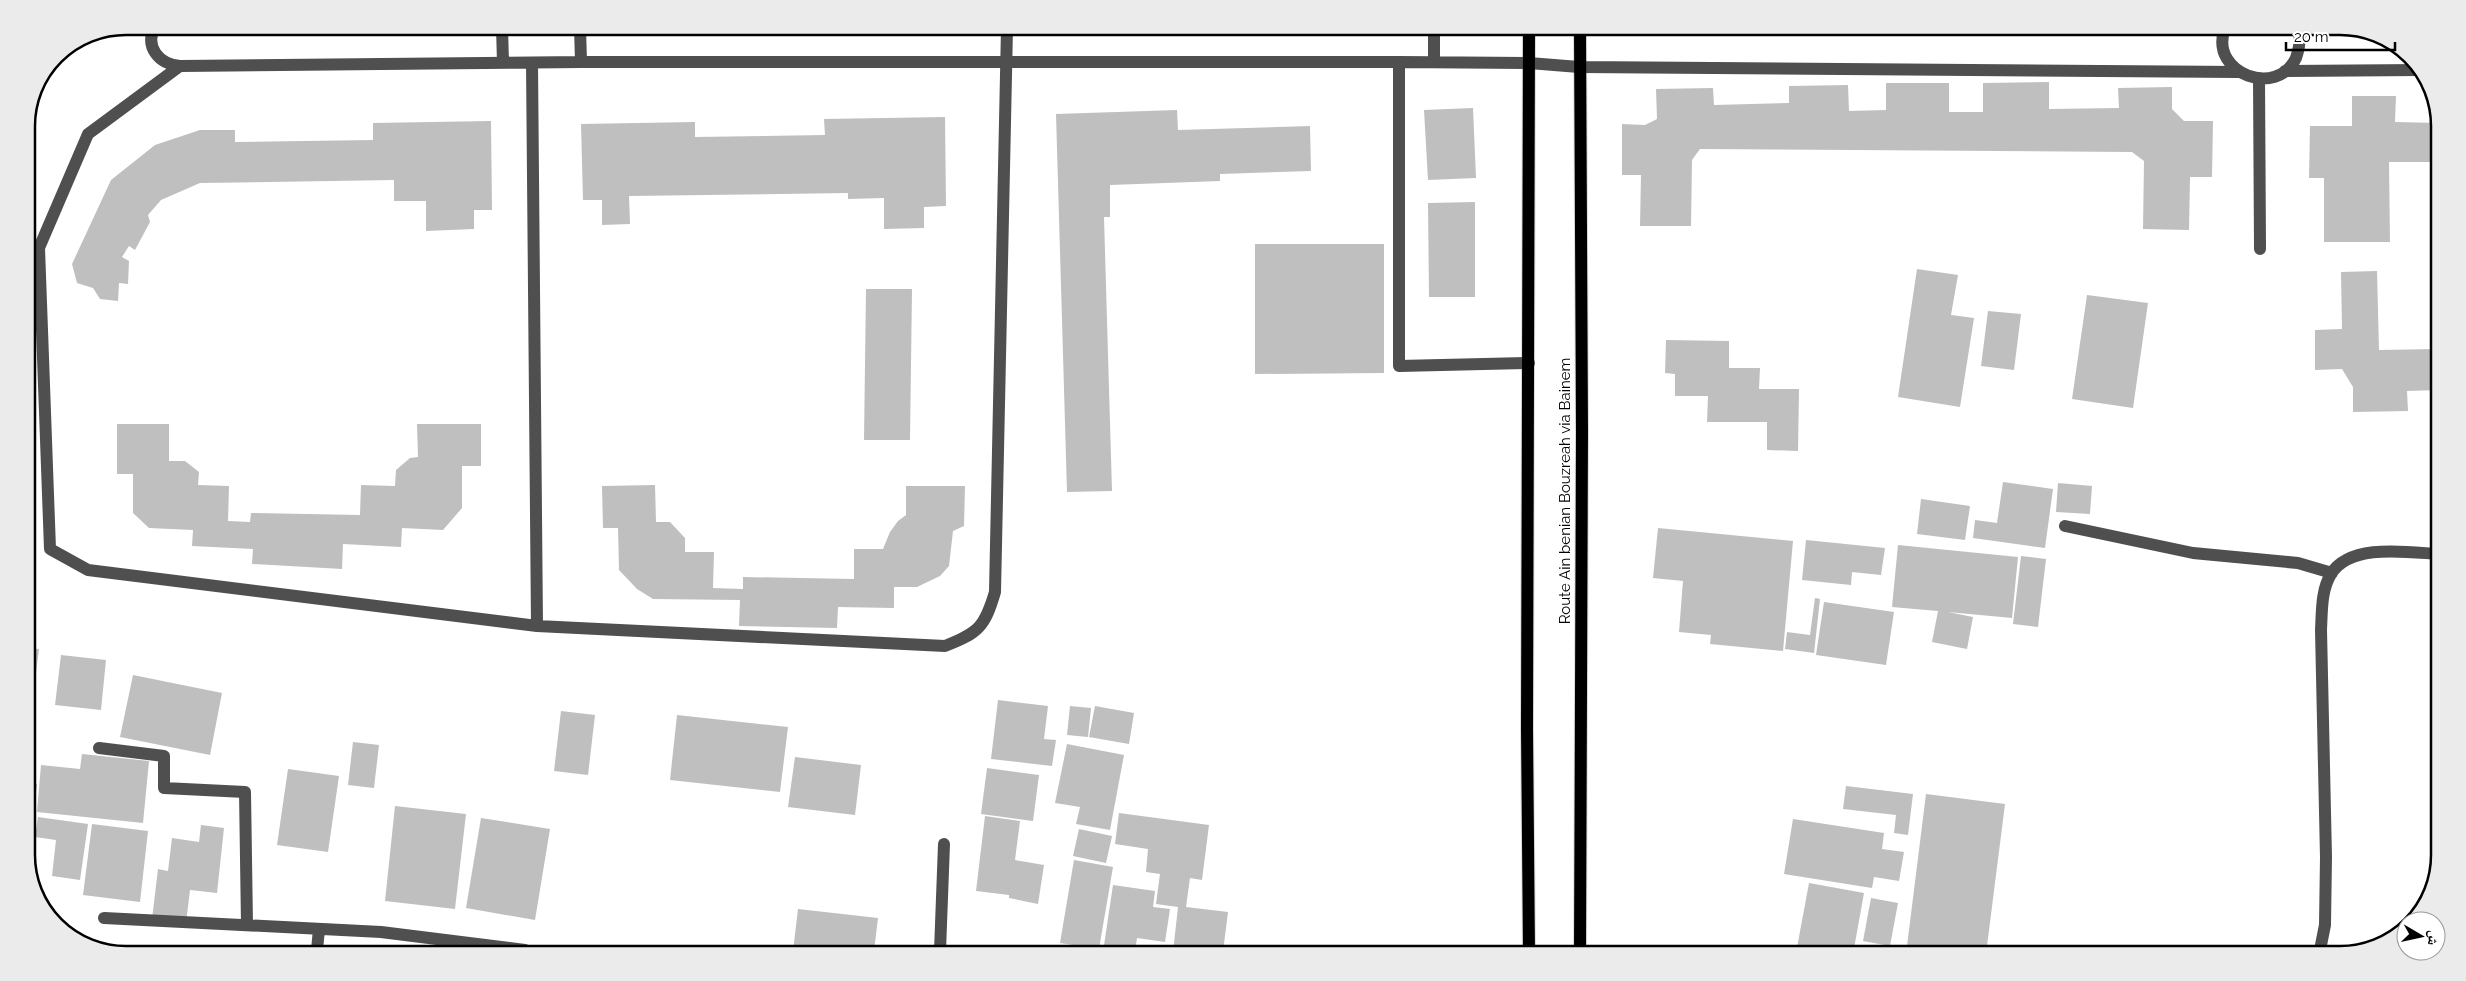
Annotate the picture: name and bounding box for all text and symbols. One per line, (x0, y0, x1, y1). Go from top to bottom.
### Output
scale bar (2286, 20, 2395, 52)
text: 20 m (2294, 28, 2329, 46)
street label: Route Ain benian Bouzreah via Bainem (1556, 358, 1574, 624)
north arrow (2396, 911, 2446, 961)
text: ش (2424, 929, 2443, 947)

